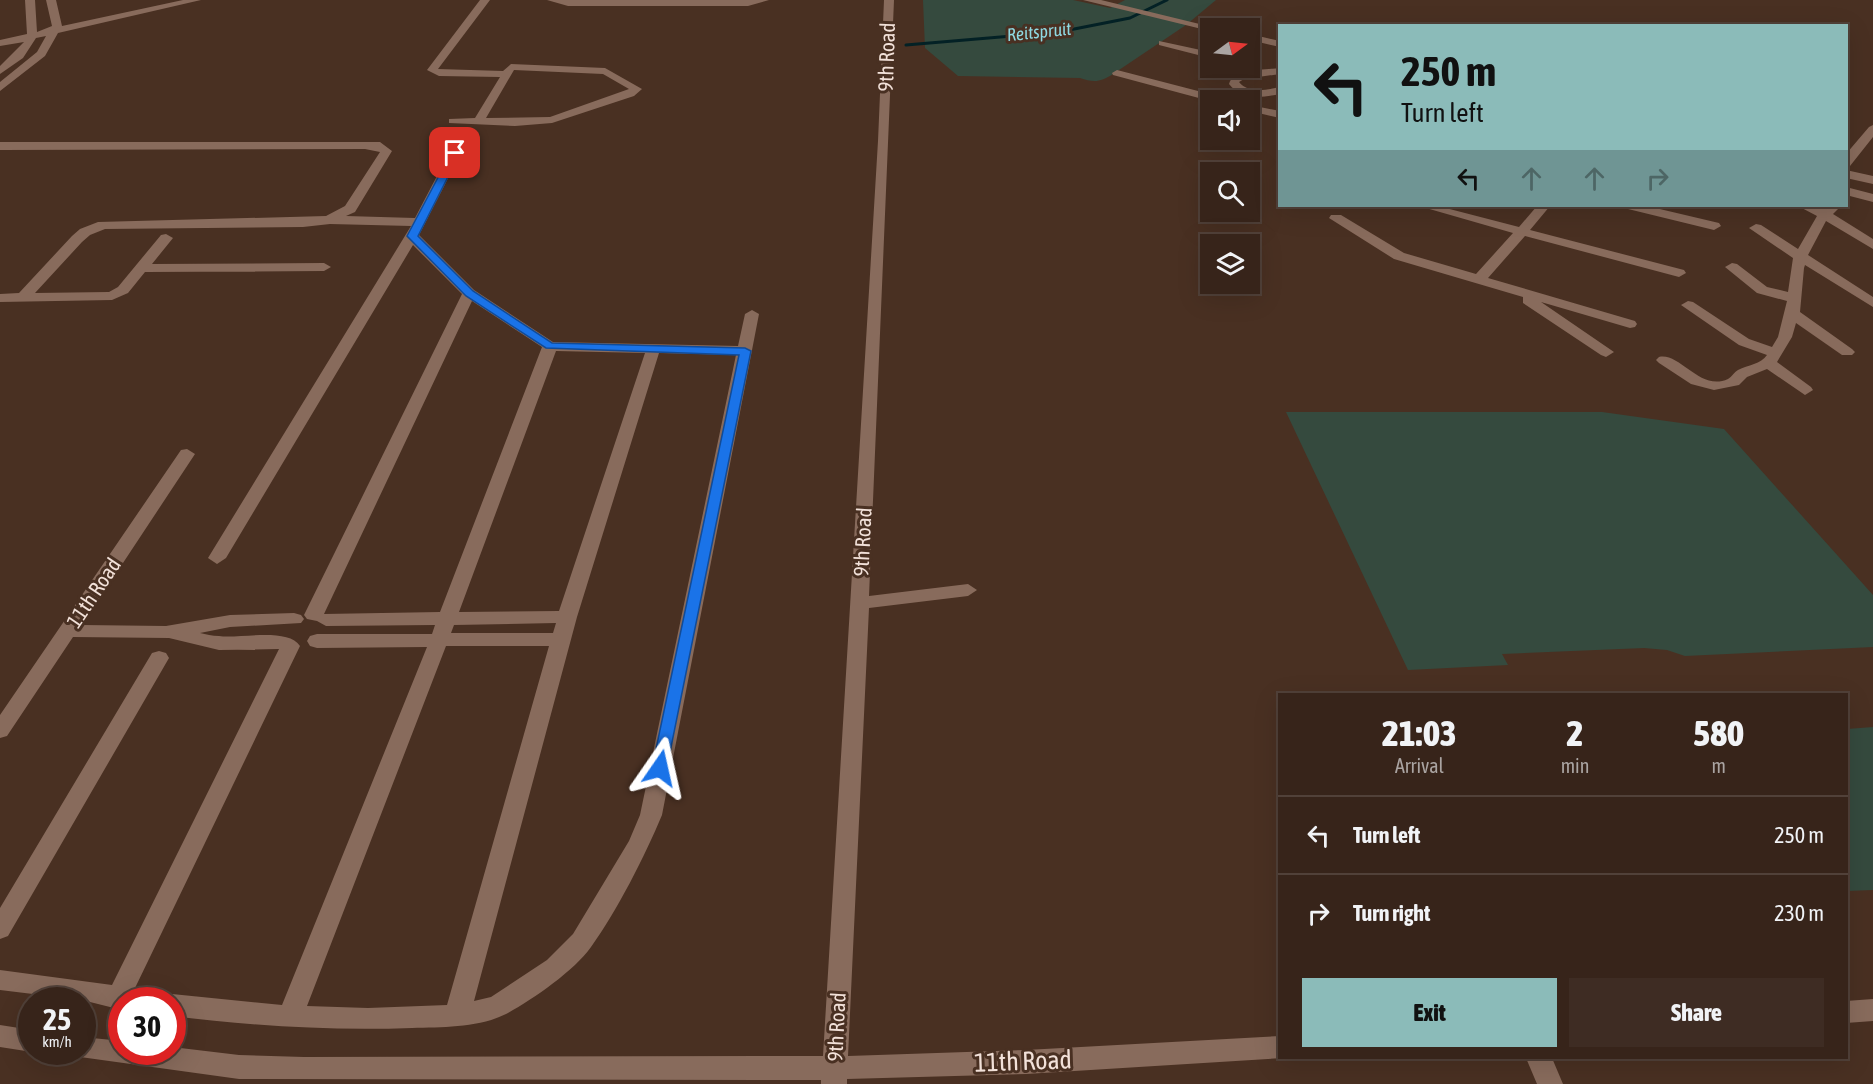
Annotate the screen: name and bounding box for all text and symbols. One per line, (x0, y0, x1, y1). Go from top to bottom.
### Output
water label: Reitspruit (1006, 18, 1073, 45)
north arrow (1200, 18, 1260, 78)
map controls (1200, 18, 1260, 294)
street label: 9th Road (873, 22, 899, 92)
text: 250 m (1401, 47, 1496, 95)
icon: left (1302, 48, 1380, 126)
button: sound (1200, 90, 1260, 150)
text: Turn left (1401, 97, 1484, 128)
pin (429, 127, 480, 178)
icon: arrive (438, 136, 471, 169)
button: search (1200, 162, 1260, 222)
icon: left (1452, 162, 1485, 195)
icon: ahead (1515, 162, 1548, 195)
icon: ahead (1578, 162, 1611, 195)
icon: right (1641, 162, 1674, 195)
button: layers (1200, 234, 1260, 294)
street label: 9th Road (848, 507, 876, 577)
street label: 11th Road (61, 553, 125, 632)
text: 21:03 (1382, 712, 1457, 754)
text: 2 (1567, 712, 1583, 754)
text: 580 (1693, 712, 1744, 754)
position arrow (628, 736, 692, 800)
text: Arrival (1395, 754, 1444, 777)
text: min (1561, 754, 1589, 777)
text: m (1711, 754, 1726, 777)
icon: left (1302, 819, 1335, 852)
text: Turn left (1353, 822, 1420, 848)
text: 250 m (1774, 822, 1824, 848)
icon: right (1302, 897, 1335, 930)
text: Turn right (1353, 900, 1430, 926)
text: 230 m (1774, 900, 1824, 926)
button: Exit (1302, 978, 1557, 1047)
button: Share (1569, 978, 1824, 1047)
speed limit sign: 30 (108, 987, 186, 1065)
street label: 9th Road (822, 992, 850, 1062)
text: 25 (43, 1002, 71, 1036)
text: km/h (42, 1033, 72, 1050)
street label: 11th Road (974, 1044, 1072, 1078)

